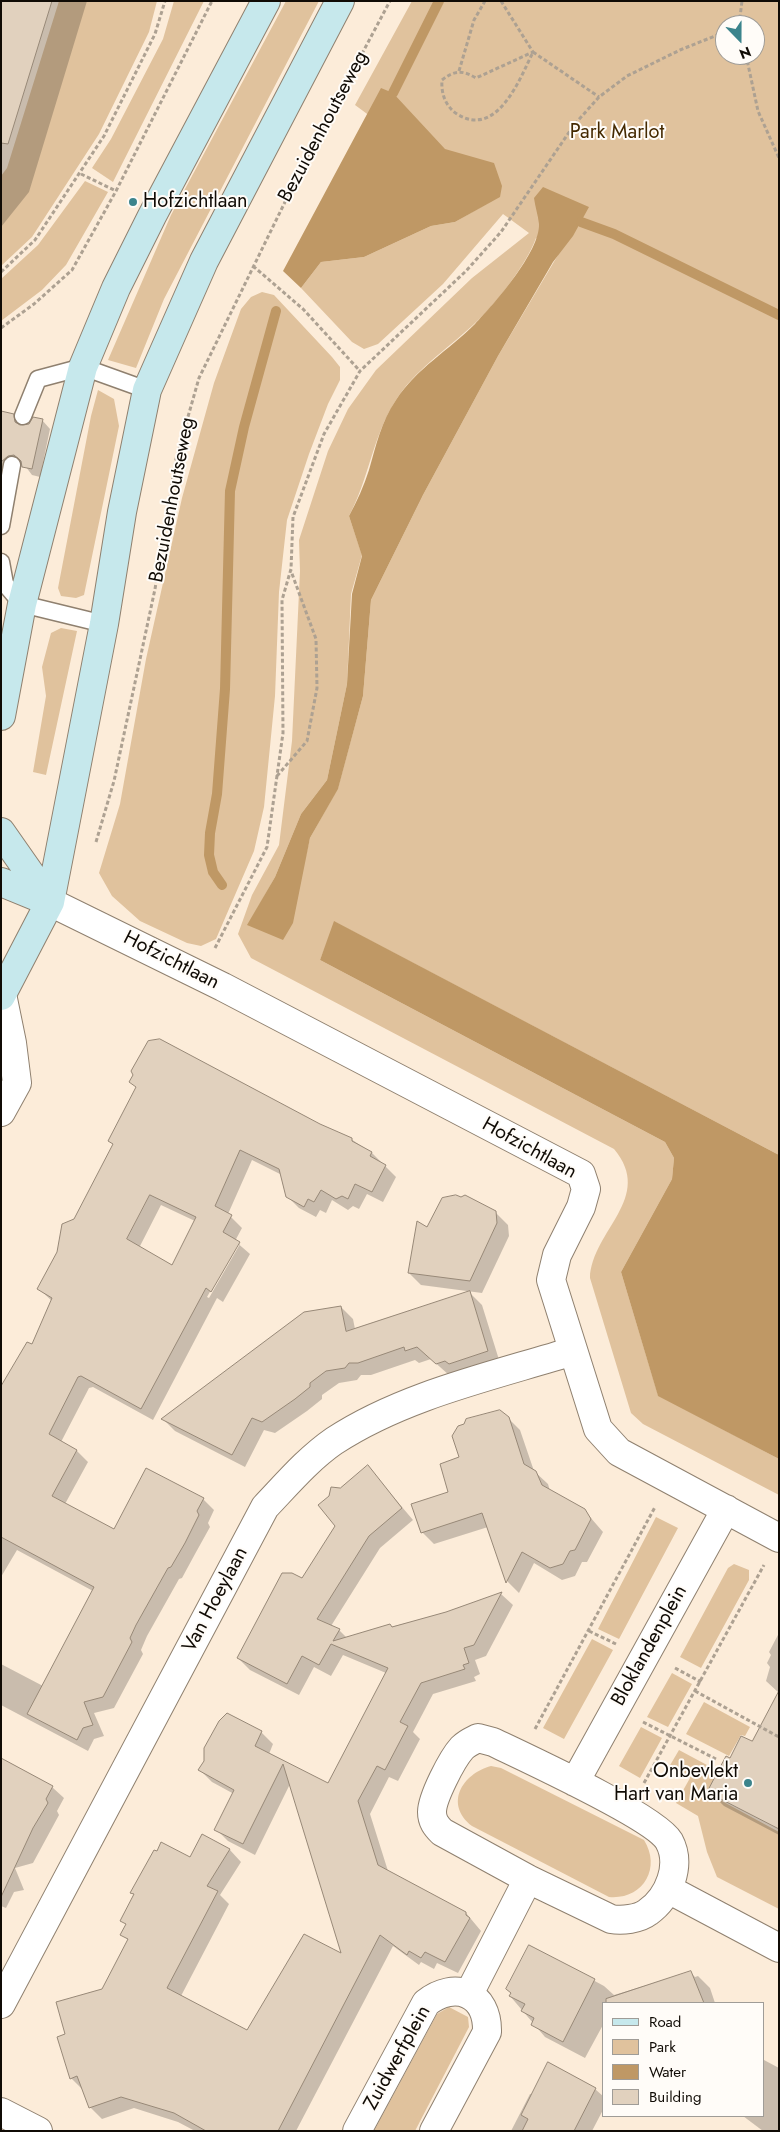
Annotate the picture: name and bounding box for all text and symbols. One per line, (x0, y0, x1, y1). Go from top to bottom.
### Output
north arrow (715, 15, 765, 65)
text: N (736, 42, 754, 64)
street label: Bezuidenhoutseweg (274, 47, 374, 207)
park label: Park Marlot (570, 121, 664, 145)
place label: Hofzichtlaan (143, 190, 248, 214)
marker: Hofzichtlaan (127, 196, 139, 208)
street label: Bezuidenhoutseweg (145, 415, 201, 585)
street label: Hofzichtlaan (119, 927, 223, 995)
street label: Hofzichtlaan (477, 1113, 581, 1185)
street label: Van Hoeylaan (178, 1543, 254, 1657)
street label: Bloklandenplein (607, 1581, 693, 1711)
place label: Onbevlekt Hart van Maria (614, 1760, 738, 1807)
marker: Onbevlekt Hart van Maria (742, 1777, 754, 1789)
street label: Zuidwerfplein (359, 2002, 437, 2114)
legend (602, 2002, 765, 2117)
text: Road (649, 2011, 681, 2033)
text: Park (649, 2036, 676, 2058)
text: Water (649, 2061, 686, 2083)
text: Building (649, 2086, 701, 2108)

